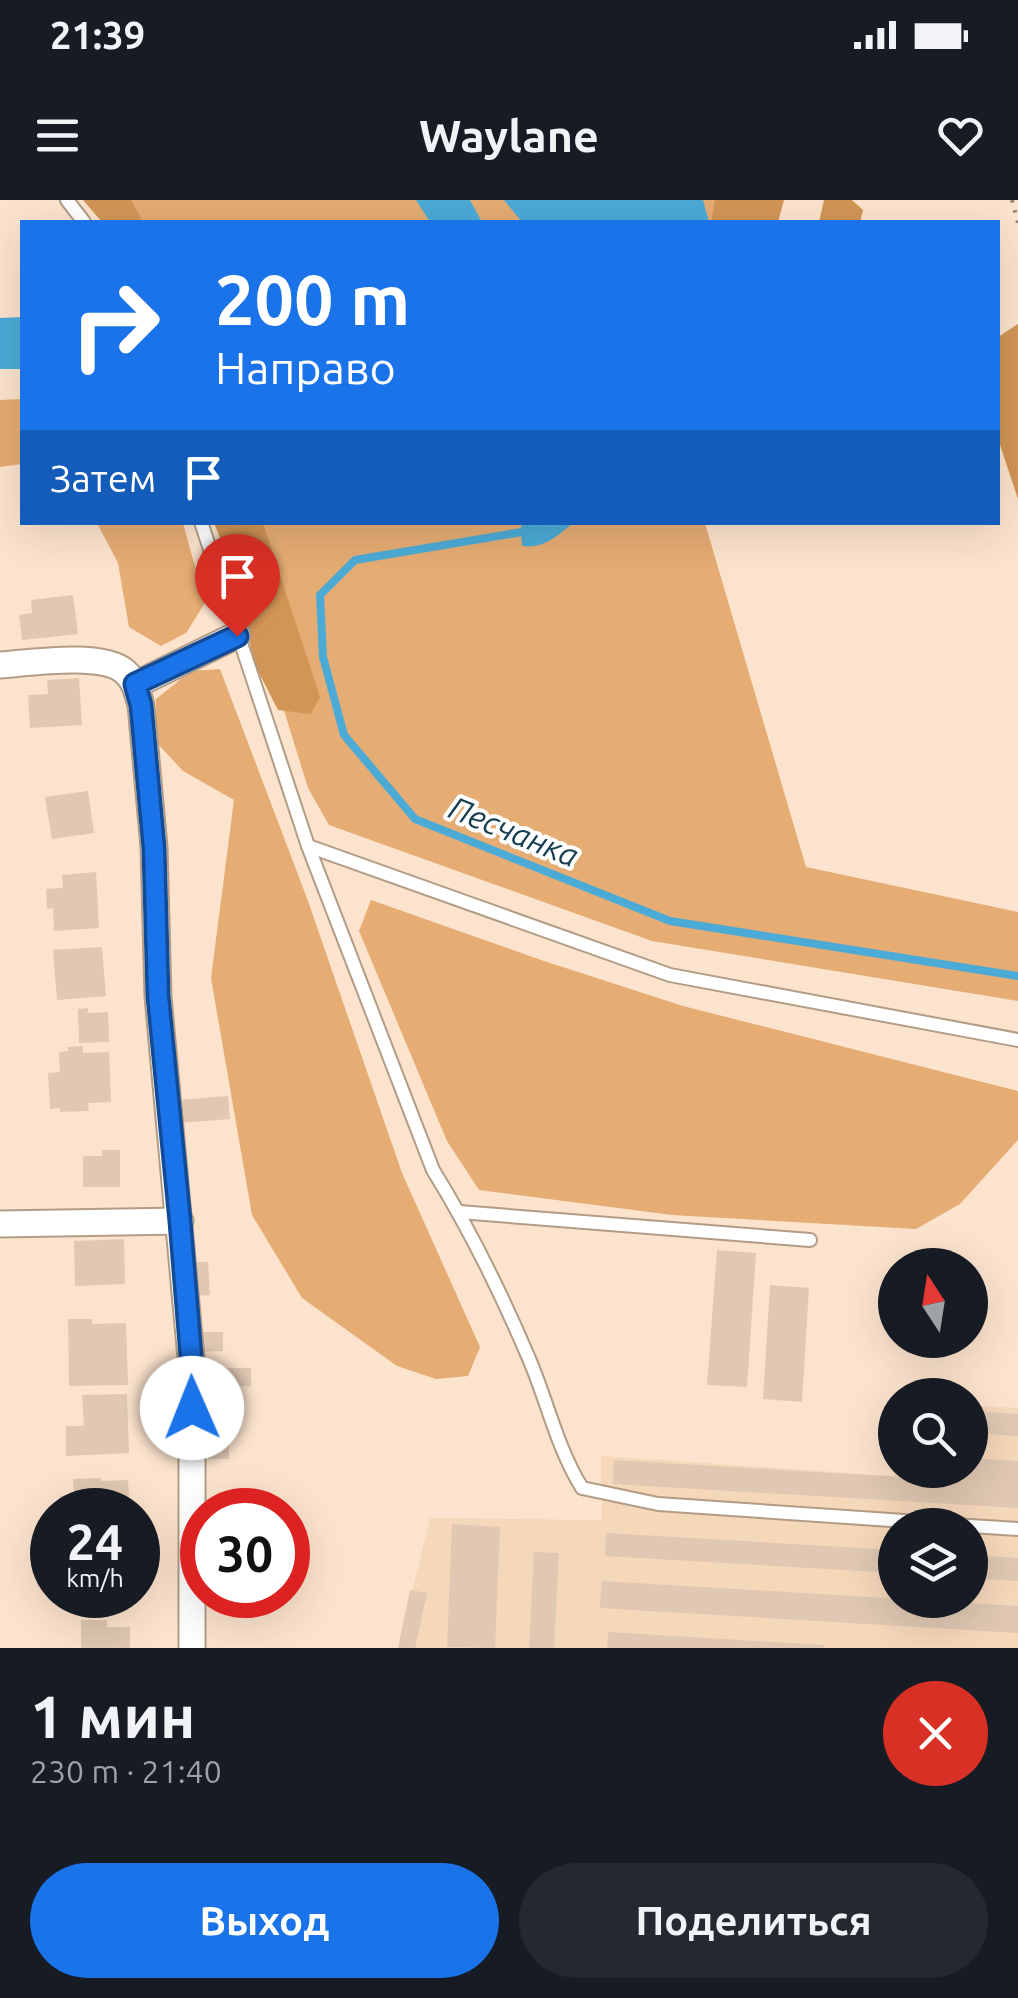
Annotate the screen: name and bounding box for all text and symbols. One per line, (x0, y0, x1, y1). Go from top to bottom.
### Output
text: 21:39 (50, 14, 145, 56)
icon: menu (30, 108, 85, 163)
icon: heart (933, 108, 988, 163)
text: Waylane (419, 110, 599, 161)
icon: right (50, 260, 180, 390)
text: 200 m (215, 260, 410, 338)
text: Направо (215, 342, 396, 393)
icon: arrive (176, 450, 231, 505)
text: Затем (50, 457, 156, 499)
pin (195, 534, 280, 637)
icon: arrive (210, 549, 265, 604)
water label: Песчанка (444, 789, 584, 873)
north arrow (878, 1248, 988, 1358)
map controls (878, 1248, 988, 1618)
position arrow (140, 1356, 244, 1460)
button: search (878, 1378, 988, 1488)
speed limit sign: 30 (180, 1488, 310, 1618)
button: layers (878, 1508, 988, 1618)
text: 24 (67, 1513, 123, 1569)
text: km/h (66, 1564, 124, 1592)
button: close (883, 1681, 988, 1786)
text: 1 мин (30, 1682, 195, 1749)
text: 230 m · 21:40 (30, 1753, 222, 1789)
button: Выход (30, 1863, 499, 1978)
button: Поделиться (519, 1863, 988, 1978)

